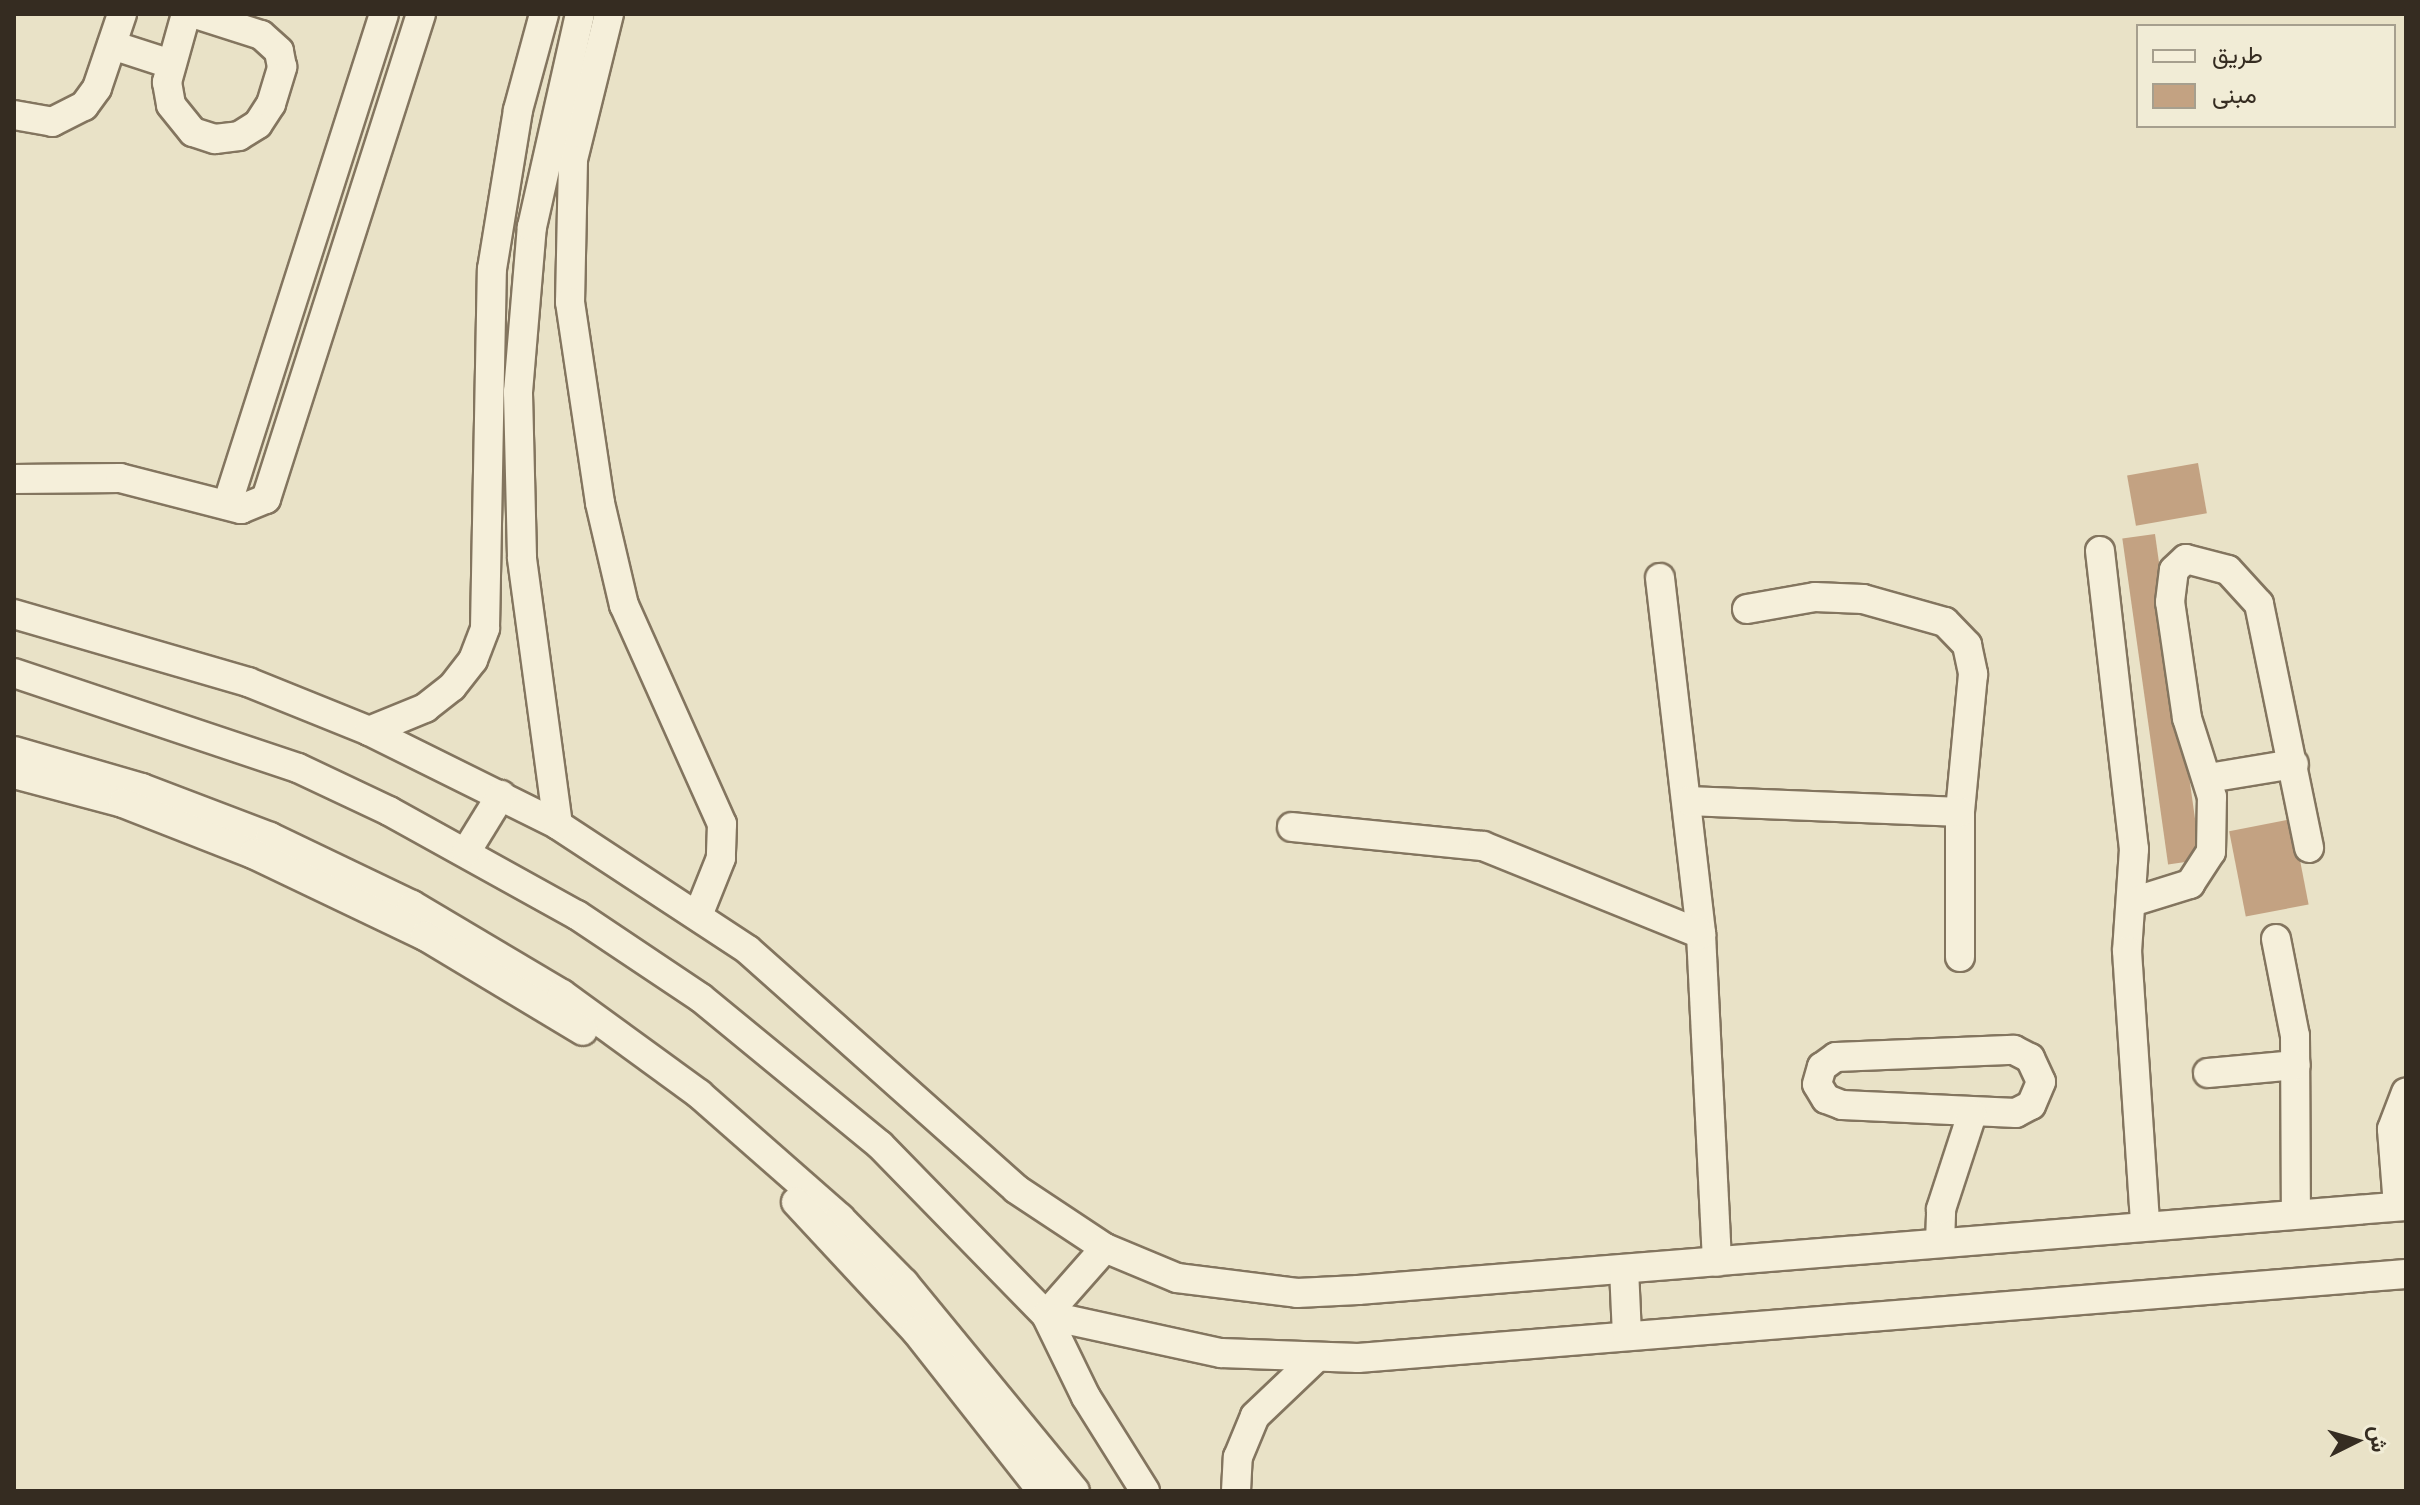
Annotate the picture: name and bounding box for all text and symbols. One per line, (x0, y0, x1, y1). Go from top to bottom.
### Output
legend (2136, 24, 2396, 128)
text: طريق (2212, 37, 2263, 70)
text: مبنى (2212, 77, 2257, 110)
north arrow (2316, 1401, 2396, 1481)
text: ش (2364, 1424, 2396, 1453)

